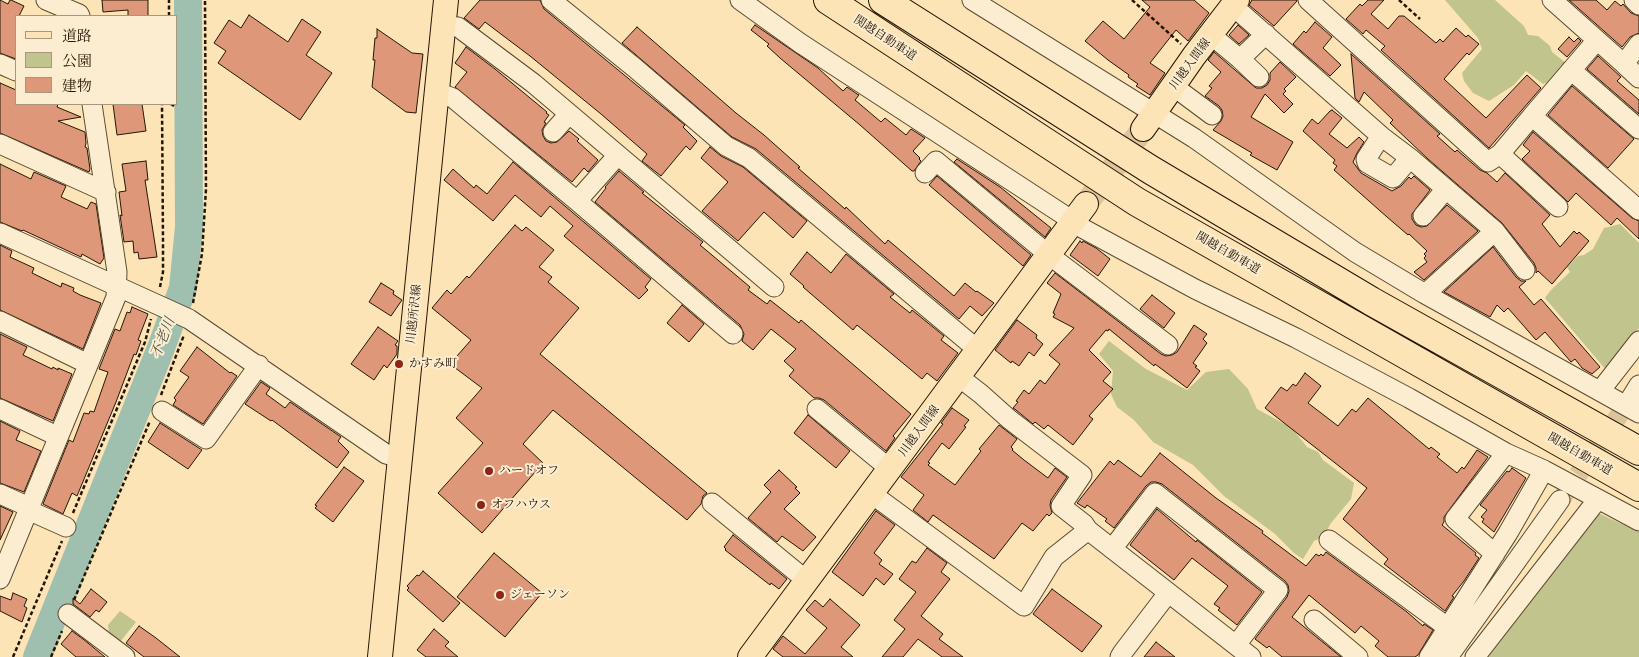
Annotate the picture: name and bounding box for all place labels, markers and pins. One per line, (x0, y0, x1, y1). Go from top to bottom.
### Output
place label: かすみ町 (409, 357, 457, 371)
marker: かすみ町 (393, 358, 405, 370)
place label: ハードオフ (499, 464, 559, 478)
marker: ハードオフ (483, 465, 495, 477)
place label: オフハウス (491, 498, 551, 512)
marker: オフハウス (475, 499, 487, 511)
place label: ジェーソン (510, 588, 570, 602)
marker: ジェーソン (494, 589, 506, 601)

